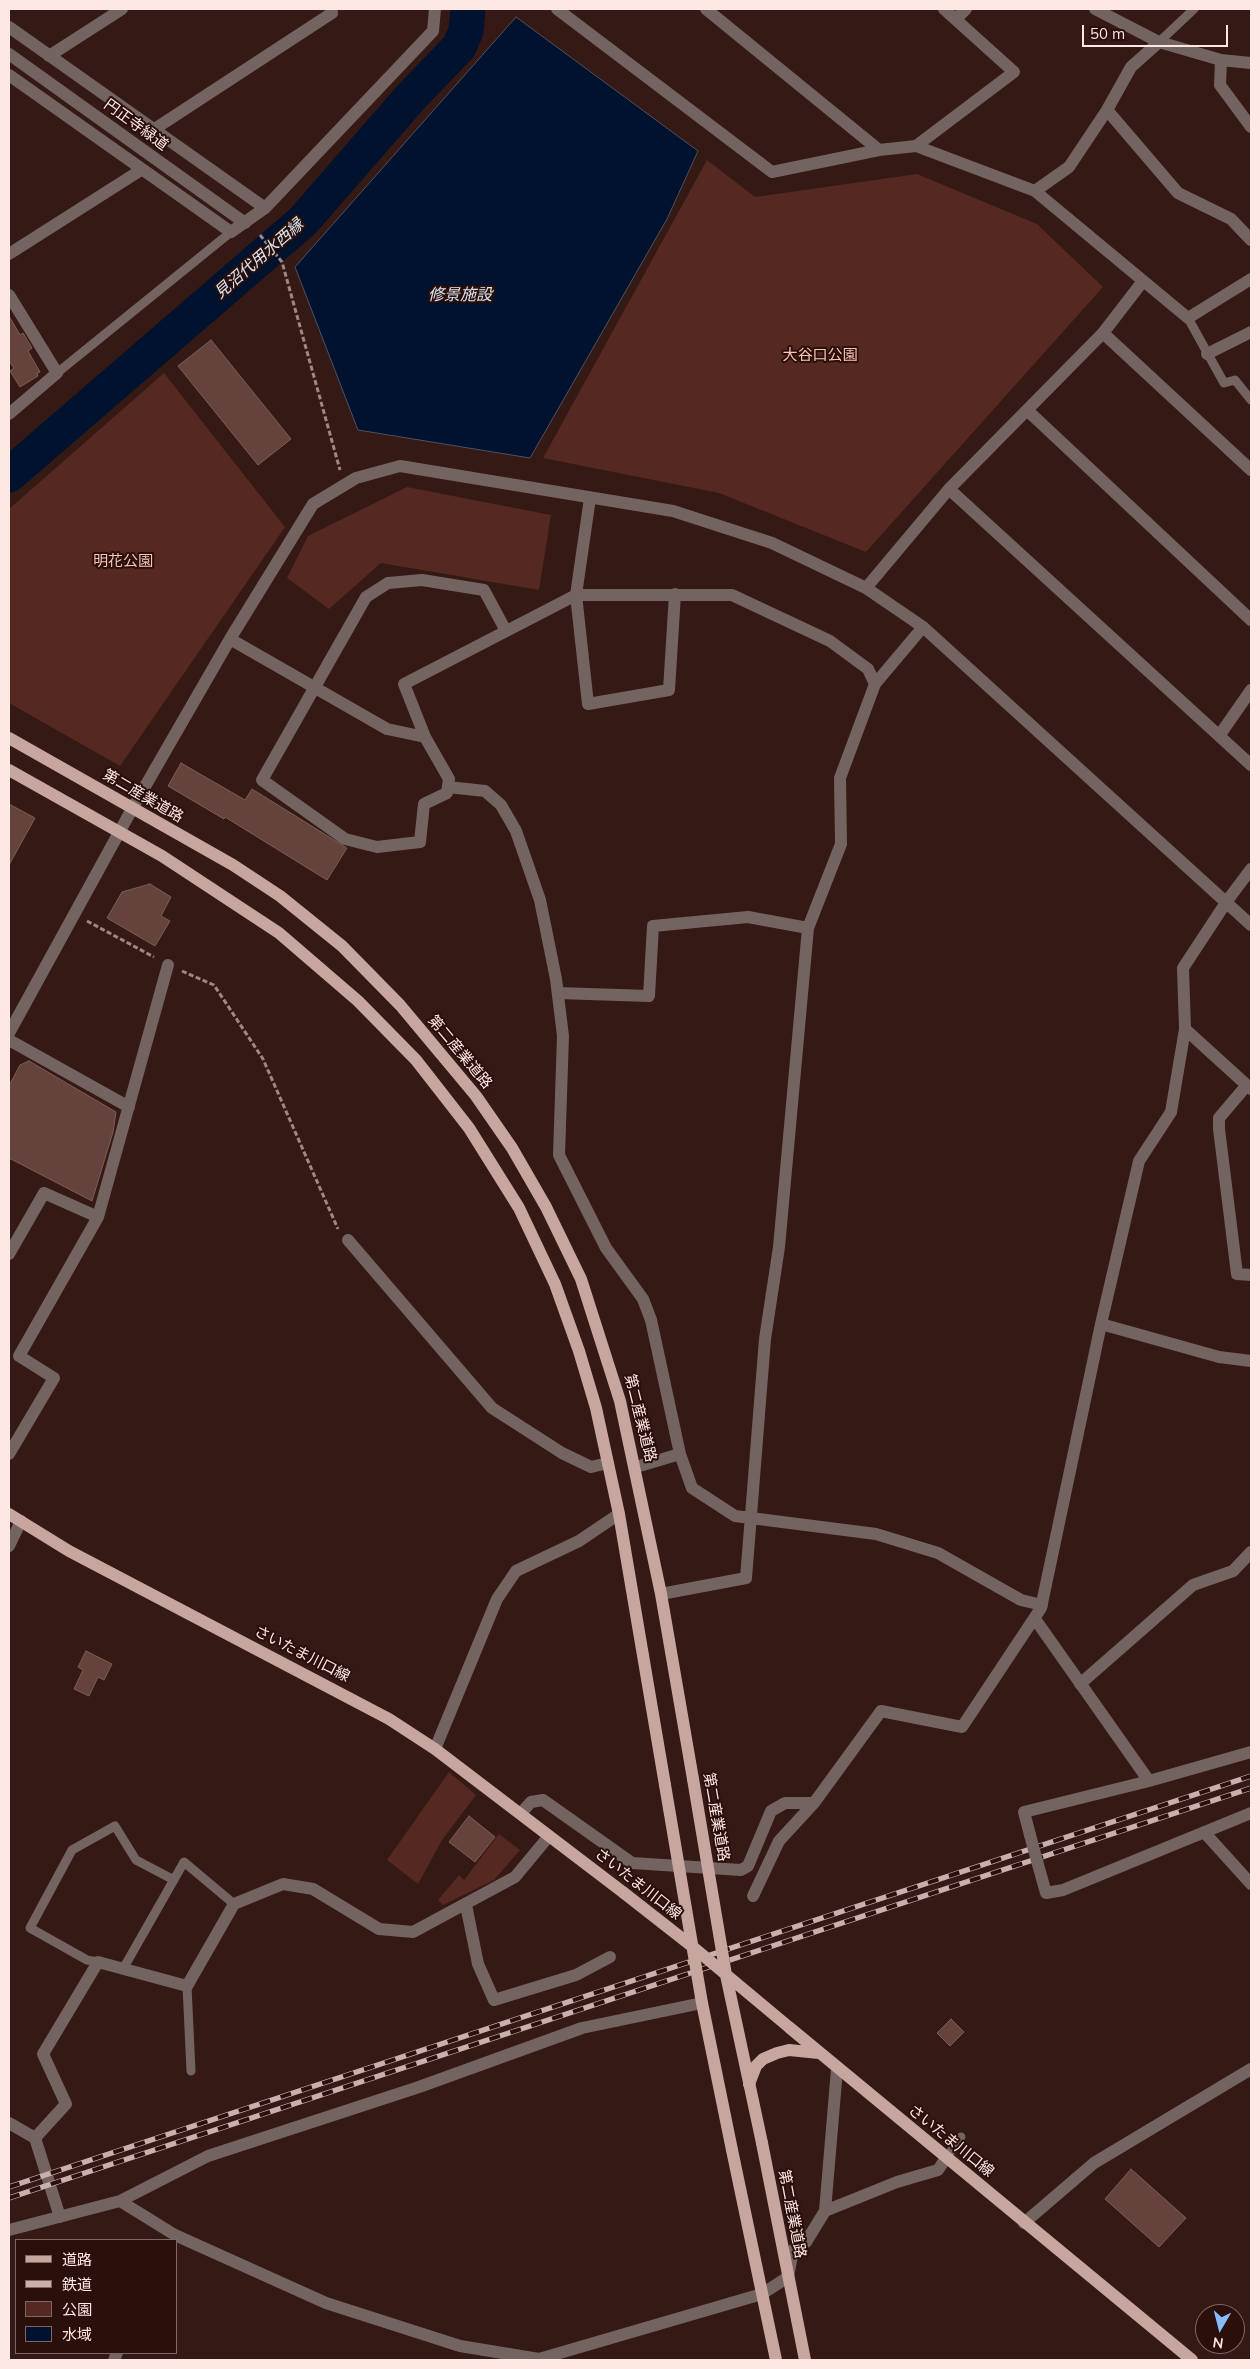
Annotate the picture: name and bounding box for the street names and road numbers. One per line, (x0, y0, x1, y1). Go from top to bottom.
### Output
street label: 円正寺緑道 (100, 96, 172, 154)
street label: 第二産業道路 (100, 766, 186, 826)
street label: 第二産業道路 (424, 1012, 496, 1092)
street label: 第二産業道路 (620, 1372, 660, 1464)
street label: さいたま川口線 (251, 1622, 353, 1686)
street label: 第二産業道路 (699, 1771, 733, 1863)
street label: さいたま川口線 (591, 1845, 685, 1923)
street label: さいたま川口線 (905, 2101, 997, 2181)
street label: 第二産業道路 (775, 2168, 809, 2260)

